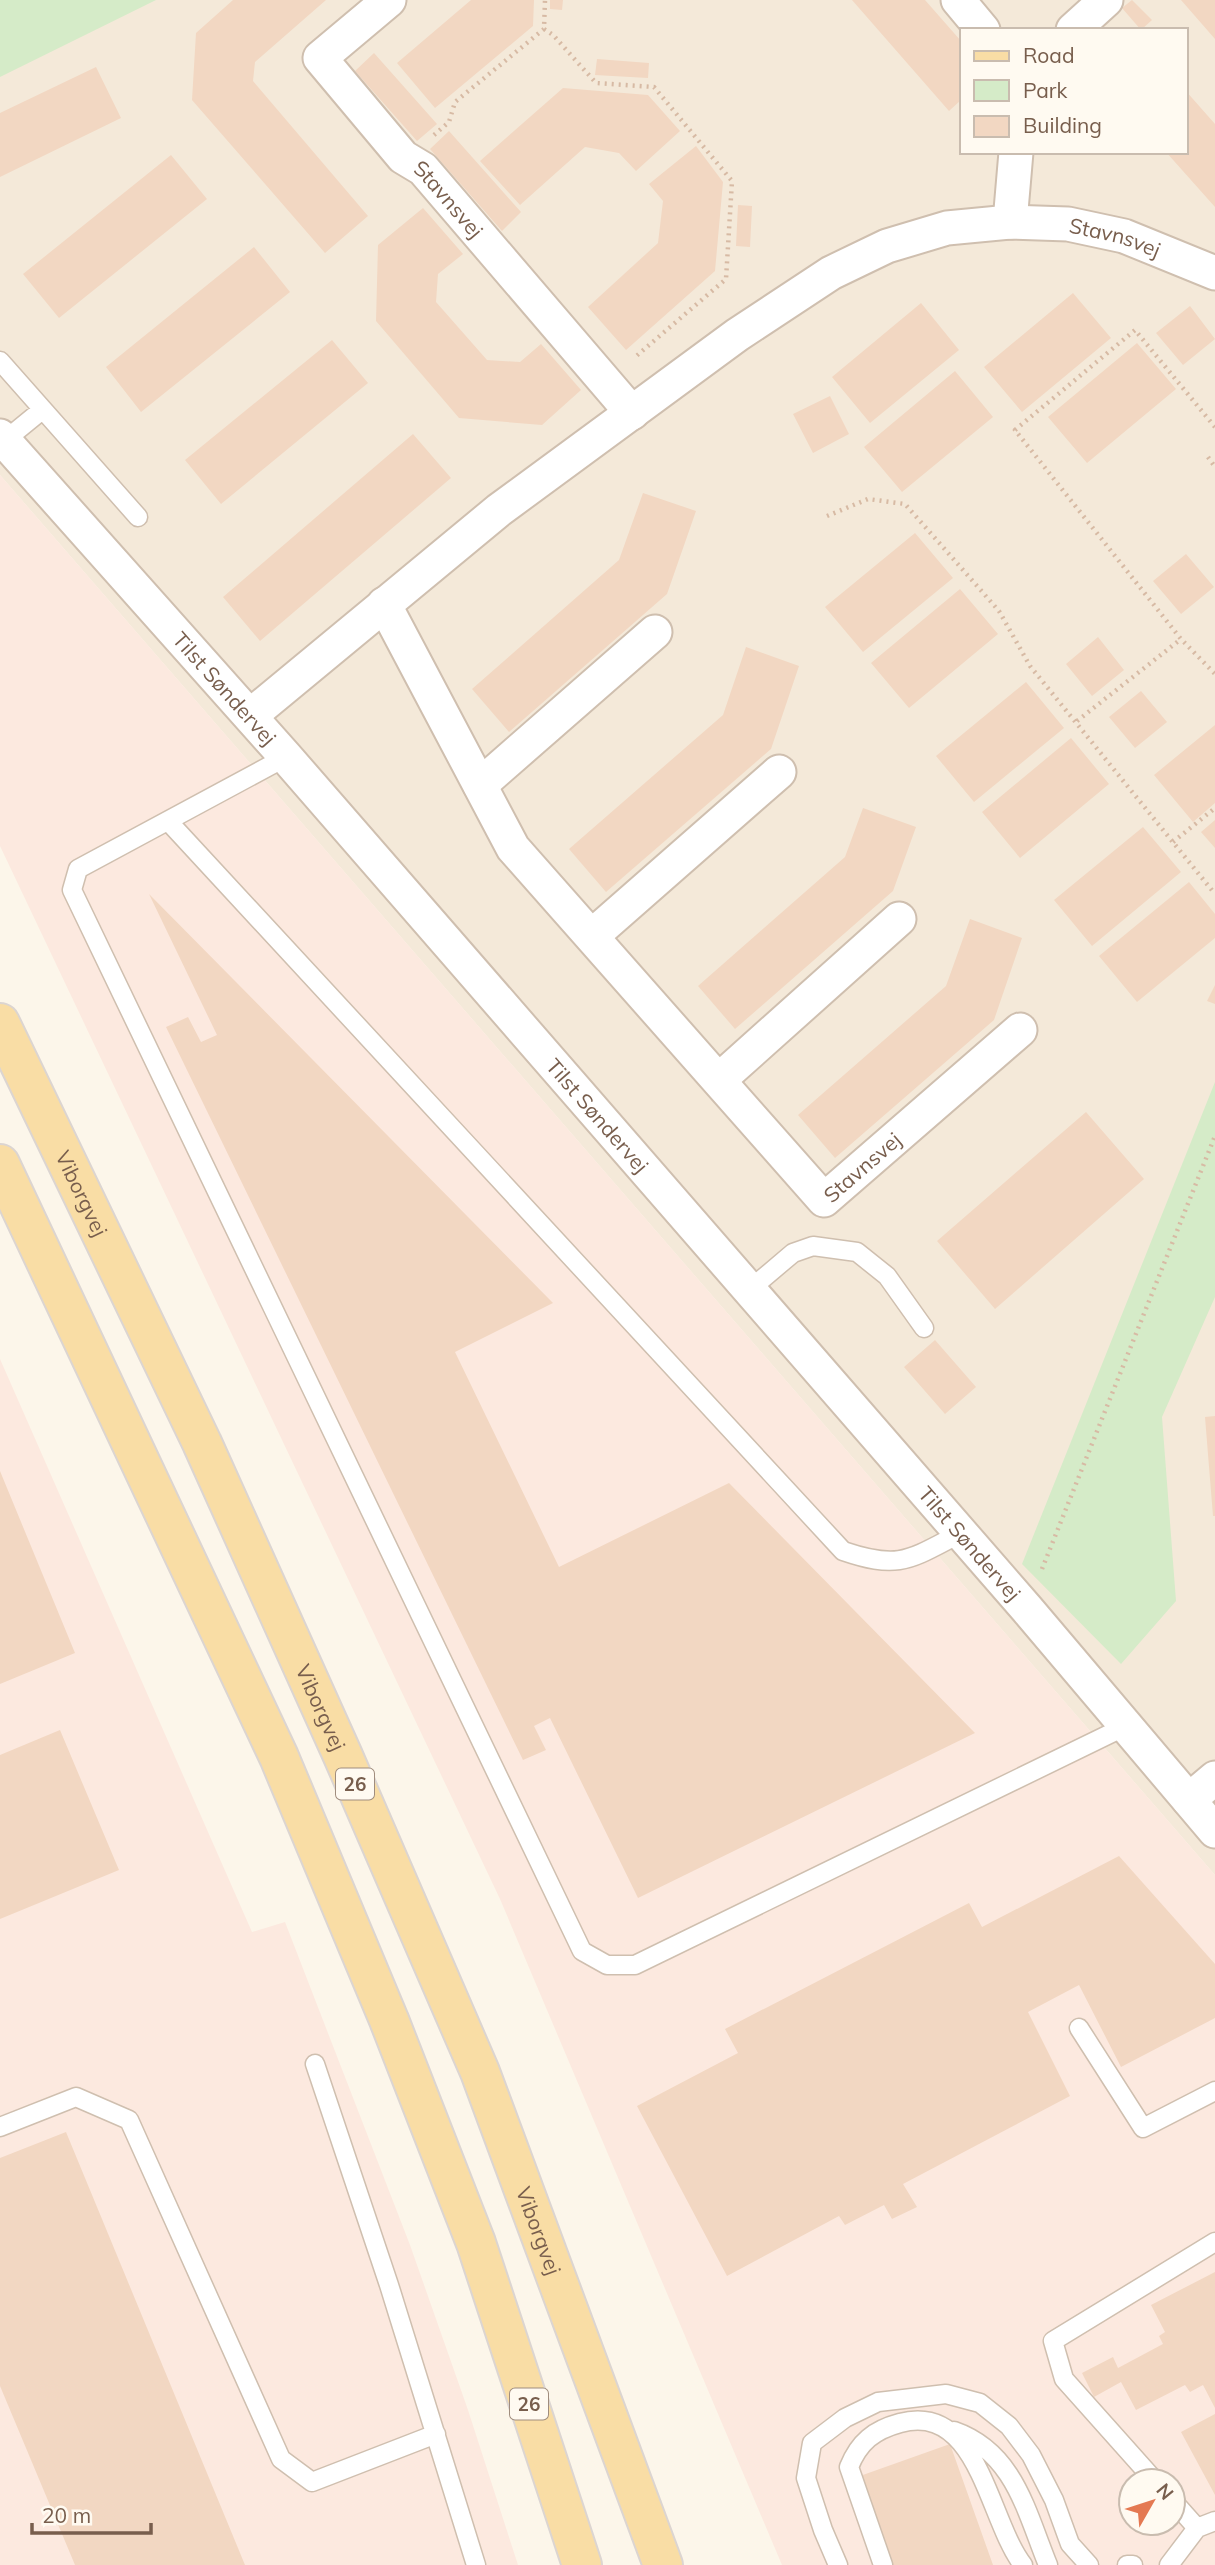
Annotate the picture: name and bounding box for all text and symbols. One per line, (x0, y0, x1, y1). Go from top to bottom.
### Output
legend (960, 28, 1187, 154)
text: Road (1023, 42, 1074, 68)
text: Park (1023, 77, 1067, 103)
text: Building (1023, 112, 1102, 138)
street label: Stavnsvej (410, 154, 489, 243)
street label: Stavnsvej (1067, 212, 1164, 263)
street label: Tilst Søndervej (168, 626, 282, 750)
street label: Tilst Søndervej (541, 1053, 654, 1178)
street label: Stavnsvej (818, 1126, 906, 1208)
street label: Viborgvej (50, 1146, 114, 1240)
street label: Tilst Søndervej (913, 1481, 1027, 1606)
street label: Viborgvej (290, 1660, 352, 1755)
road number: 26 (336, 1768, 374, 1800)
street label: Viborgvej (511, 2183, 567, 2278)
road number: 26 (510, 2388, 548, 2420)
north arrow (1117, 2467, 1187, 2537)
text: N (1151, 2478, 1179, 2504)
scale bar (32, 2492, 150, 2536)
text: 20 m (42, 2502, 91, 2528)

